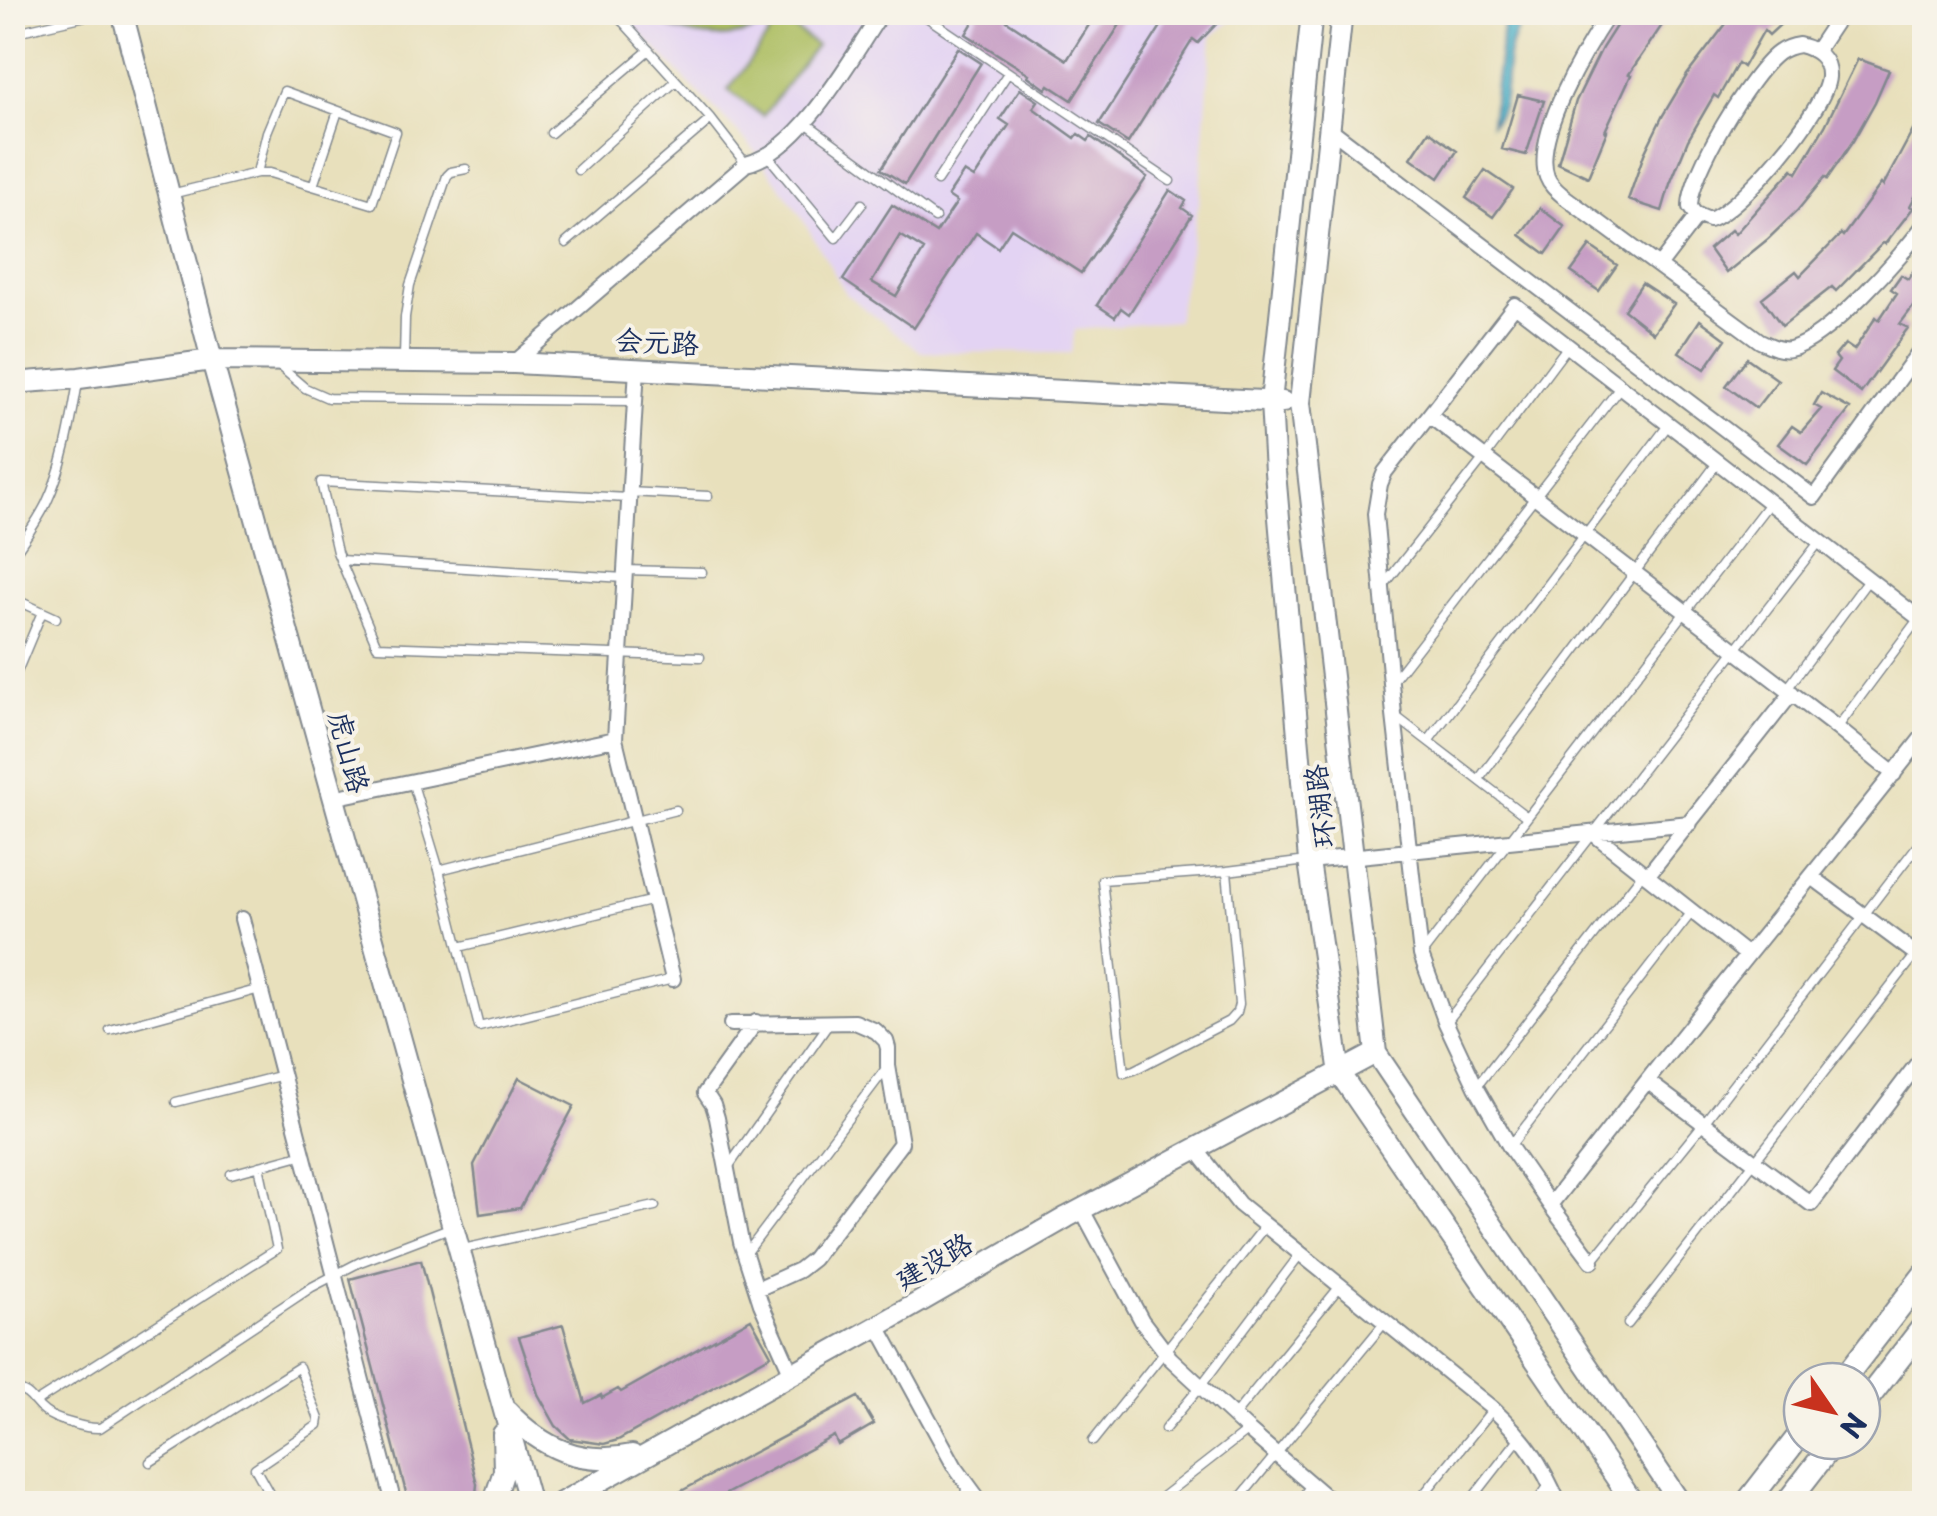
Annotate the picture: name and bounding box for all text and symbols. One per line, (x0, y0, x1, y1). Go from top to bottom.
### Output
street label: 会元路 (614, 317, 700, 364)
street label: 虎山路 (319, 705, 382, 798)
street label: 环湖路 (1292, 762, 1345, 850)
street label: 建设路 (886, 1220, 980, 1299)
north arrow (1782, 1361, 1882, 1461)
text: N (1830, 1405, 1878, 1447)

